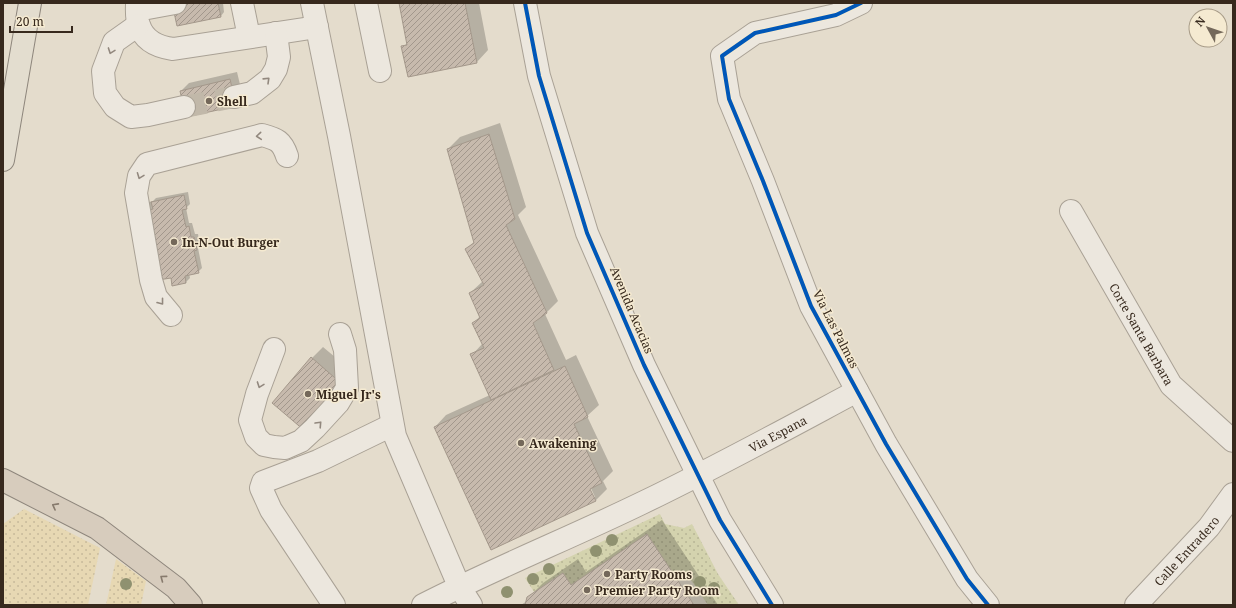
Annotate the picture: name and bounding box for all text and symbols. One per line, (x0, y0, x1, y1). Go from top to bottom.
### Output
scale bar (10, 8, 72, 34)
north arrow (1188, 8, 1228, 48)
text: 20 m (16, 13, 44, 30)
text: N (1191, 13, 1209, 29)
one-way arrow (107, 47, 115, 54)
one-way arrow (263, 77, 270, 85)
place label: Shell (217, 93, 248, 110)
marker: Shell (204, 96, 214, 106)
one-way arrow (256, 132, 262, 141)
one-way arrow (137, 172, 145, 179)
place label: In-N-Out Burger (182, 234, 280, 251)
marker: In-N-Out Burger (169, 237, 179, 247)
street label: Avenida Acacias (606, 264, 658, 356)
street label: Corte Santa Barbara (1106, 280, 1178, 389)
street label: Via Las Palmas (809, 287, 863, 371)
one-way arrow (156, 297, 163, 304)
one-way arrow (256, 382, 265, 389)
place label: Miguel Jr's (316, 386, 381, 403)
marker: Miguel Jr's (303, 389, 313, 399)
street label: Via Espana (746, 411, 810, 456)
one-way arrow (314, 421, 322, 429)
place label: Awakening (529, 435, 597, 452)
marker: Awakening (516, 438, 526, 448)
one-way arrow (52, 503, 60, 511)
street label: Calle Entradero (1150, 512, 1223, 589)
place label: Party Rooms (615, 566, 692, 583)
marker: Party Rooms (602, 569, 612, 579)
one-way arrow (160, 576, 167, 583)
place label: Premier Party Room (595, 582, 719, 599)
marker: Premier Party Room (582, 585, 592, 595)

